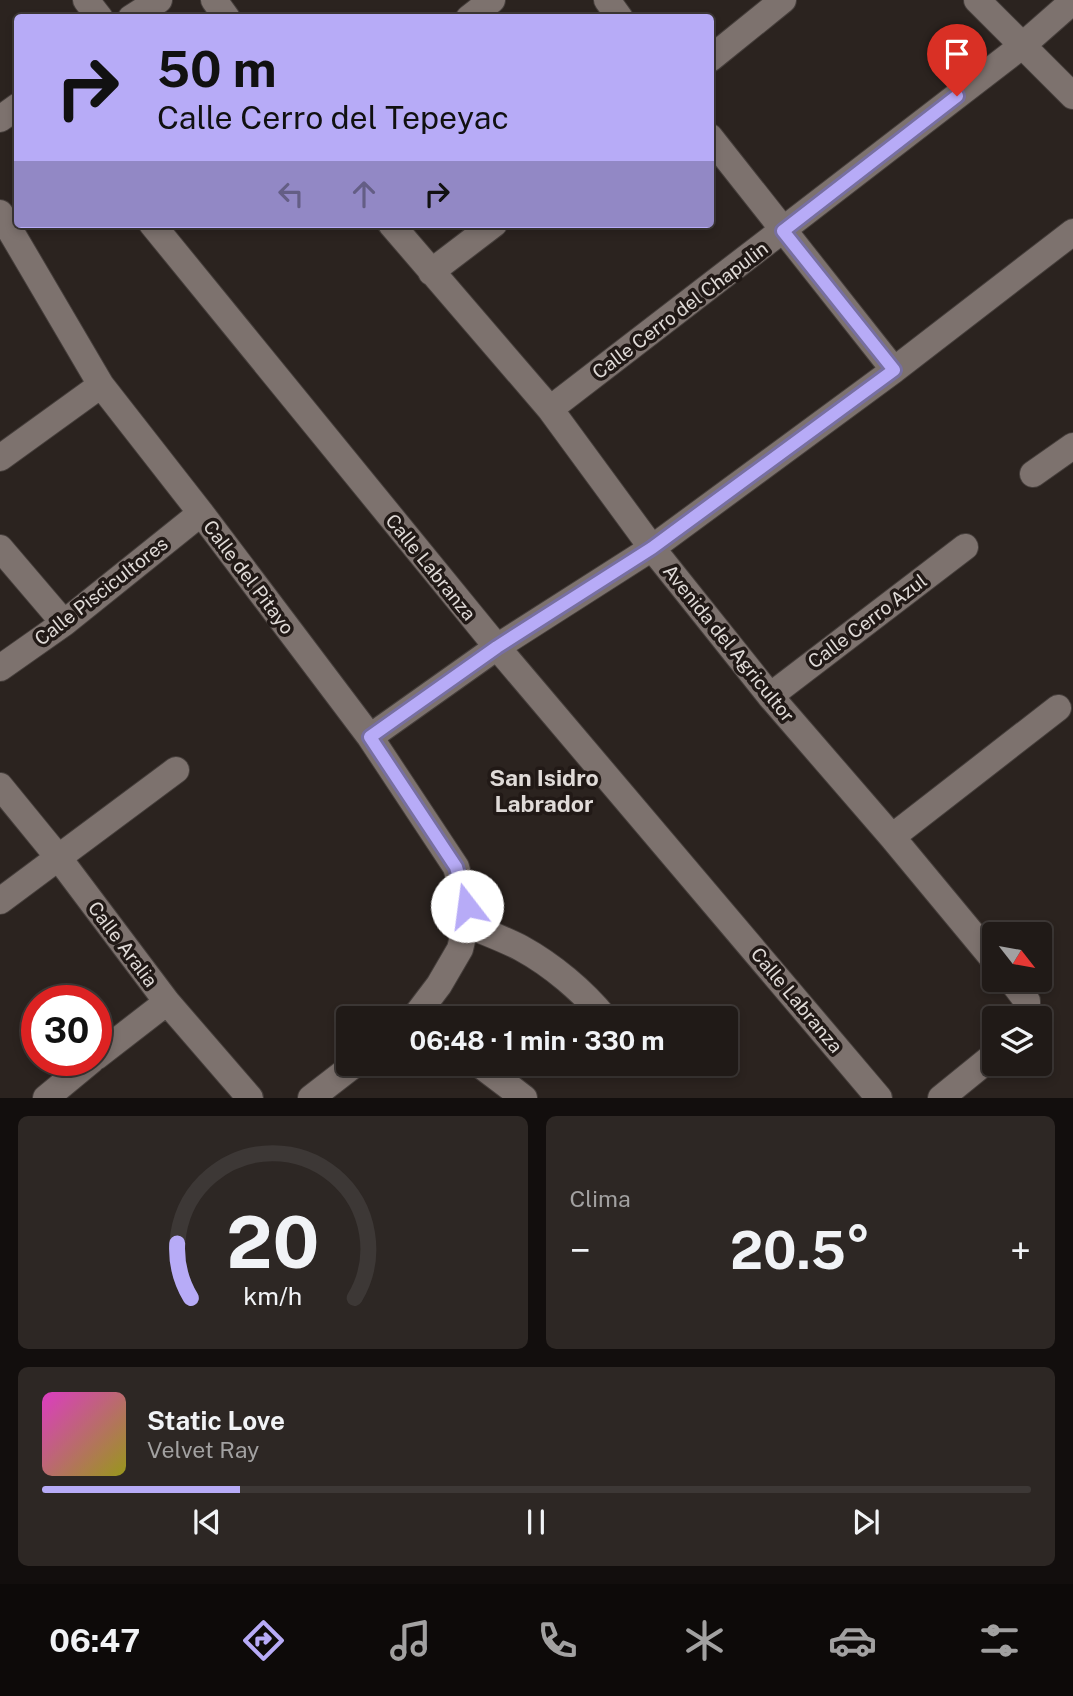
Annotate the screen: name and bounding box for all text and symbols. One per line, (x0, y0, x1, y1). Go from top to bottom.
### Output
pin (927, 24, 987, 96)
icon: arrive (938, 35, 976, 73)
text: 50 m (157, 40, 277, 98)
icon: right (42, 42, 133, 133)
text: Calle Cerro del Tepeyac (157, 99, 509, 136)
icon: left (272, 175, 310, 213)
icon: ahead (345, 175, 383, 213)
icon: right (418, 175, 456, 213)
street label: Calle Cerro del Chapulin (588, 237, 772, 383)
street label: Calle Labranza (381, 509, 481, 625)
street label: Calle del Pitayo (199, 516, 299, 638)
street label: Calle Piscicultores (30, 532, 172, 650)
street label: Avenida del Agricultor (659, 560, 799, 726)
street label: Calle Cerro Azul (803, 569, 931, 673)
district label: San Isidro Labrador (489, 764, 599, 817)
position arrow (430, 869, 504, 943)
street label: Calle Aralia (84, 897, 162, 991)
north arrow (982, 922, 1052, 992)
map controls (982, 922, 1052, 1076)
street label: Calle Labranza (747, 943, 847, 1057)
speed limit sign: 30 (21, 985, 112, 1076)
button: layers (982, 1006, 1052, 1076)
text: 06:48 · 1 min · 330 m (409, 1025, 665, 1056)
text: Clima (570, 1185, 631, 1212)
text: 20 (226, 1200, 319, 1285)
text: 20.5° (730, 1220, 870, 1281)
text: − (570, 1228, 591, 1273)
text: + (1010, 1228, 1031, 1273)
text: km/h (243, 1281, 302, 1311)
text: Static Love (147, 1405, 285, 1436)
text: Velvet Ray (147, 1436, 259, 1463)
icon: previous (188, 1503, 226, 1541)
icon: pause (517, 1503, 555, 1541)
icon: next (847, 1503, 885, 1541)
icon: directions (239, 1616, 288, 1665)
icon: music (386, 1616, 435, 1665)
icon: phone (533, 1616, 582, 1665)
icon: climate (680, 1616, 729, 1665)
icon: car (828, 1616, 877, 1665)
icon: filters (975, 1616, 1024, 1665)
text: 06:47 (49, 1622, 140, 1659)

